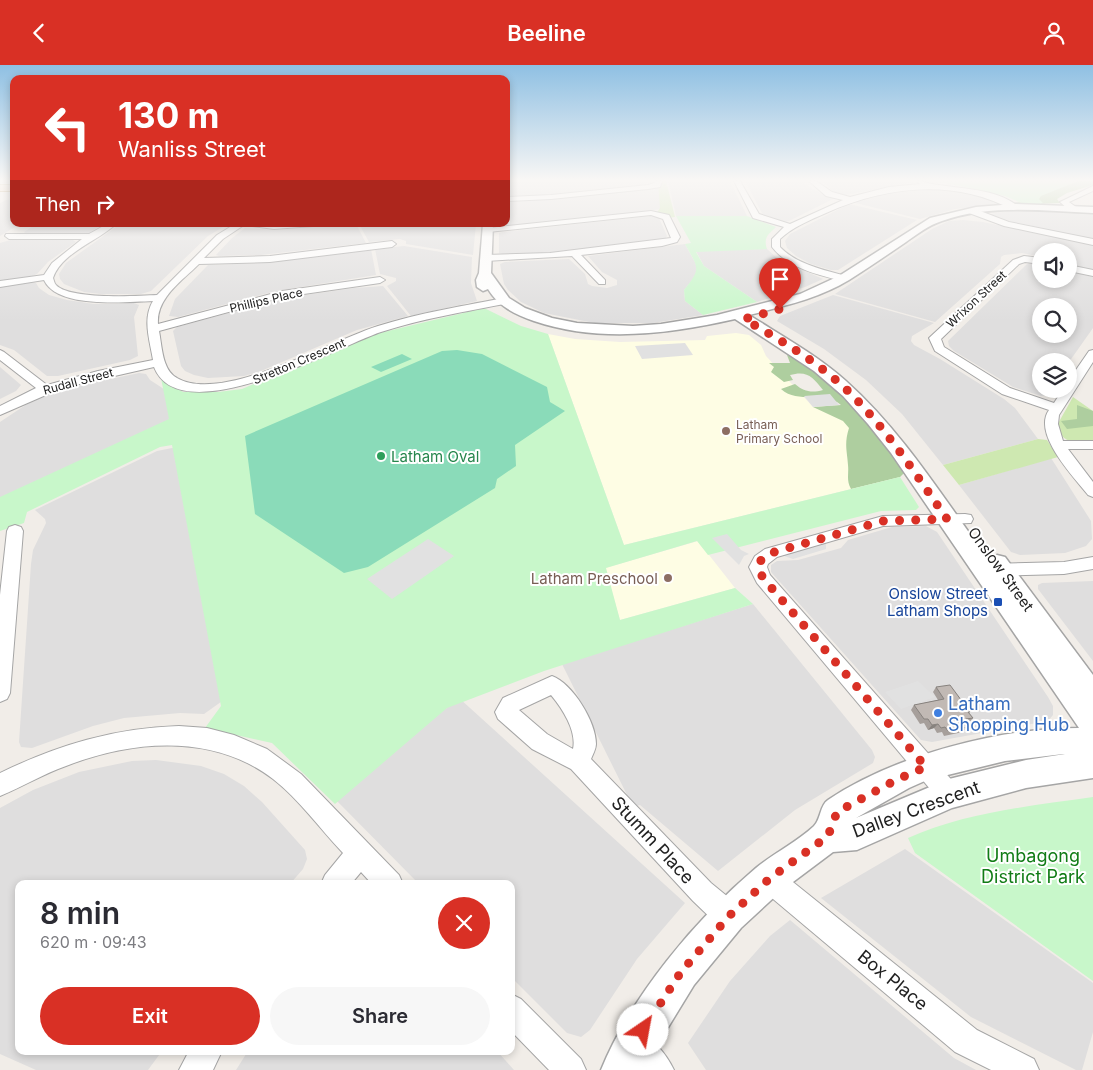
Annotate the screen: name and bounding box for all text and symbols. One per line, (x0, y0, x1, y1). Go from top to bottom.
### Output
icon: back (25, 19, 53, 47)
icon: person (1040, 19, 1068, 47)
text: Beeline (507, 20, 586, 46)
text: 130 m (118, 94, 220, 136)
icon: left (35, 95, 100, 160)
text: Wanliss Street (118, 136, 266, 162)
icon: right (91, 190, 119, 218)
text: Then (35, 193, 81, 216)
map controls (1032, 243, 1077, 398)
button: sound (1032, 243, 1077, 288)
pin (759, 258, 801, 309)
icon: arrive (766, 265, 794, 293)
street label: Wrixon Street (943, 267, 1009, 331)
street label: Phillips Place (228, 284, 304, 316)
button: search (1032, 298, 1077, 343)
street label: Stretton Crescent (250, 335, 348, 387)
button: layers (1032, 353, 1077, 398)
street label: Rudall Street (41, 364, 115, 398)
place label: Latham Primary School (736, 417, 822, 446)
marker: Latham Primary School (720, 425, 732, 437)
place label: Latham Oval (391, 447, 479, 466)
marker: Latham Oval (375, 450, 387, 462)
street label: Onslow Street (964, 523, 1038, 615)
place label: Latham Preschool (531, 569, 658, 588)
marker: Latham Preschool (662, 572, 674, 584)
place label: Onslow Street Latham Shops (887, 584, 988, 620)
marker: Onslow Street Latham Shops (992, 596, 1004, 608)
place label: Latham Shopping Hub (948, 693, 1069, 735)
marker: Latham Shopping Hub (932, 707, 944, 719)
street label: Dalley Crescent (849, 776, 983, 842)
street label: Stumm Place (607, 792, 699, 888)
park label: Umbagong District Park (981, 845, 1085, 887)
text: 8 min (40, 895, 120, 931)
button: close (438, 897, 490, 949)
text: 620 m · 09:43 (40, 932, 147, 952)
street label: Box Place (854, 945, 932, 1015)
button: Exit (40, 987, 260, 1045)
button: Share (270, 987, 490, 1045)
position arrow (616, 1003, 668, 1055)

